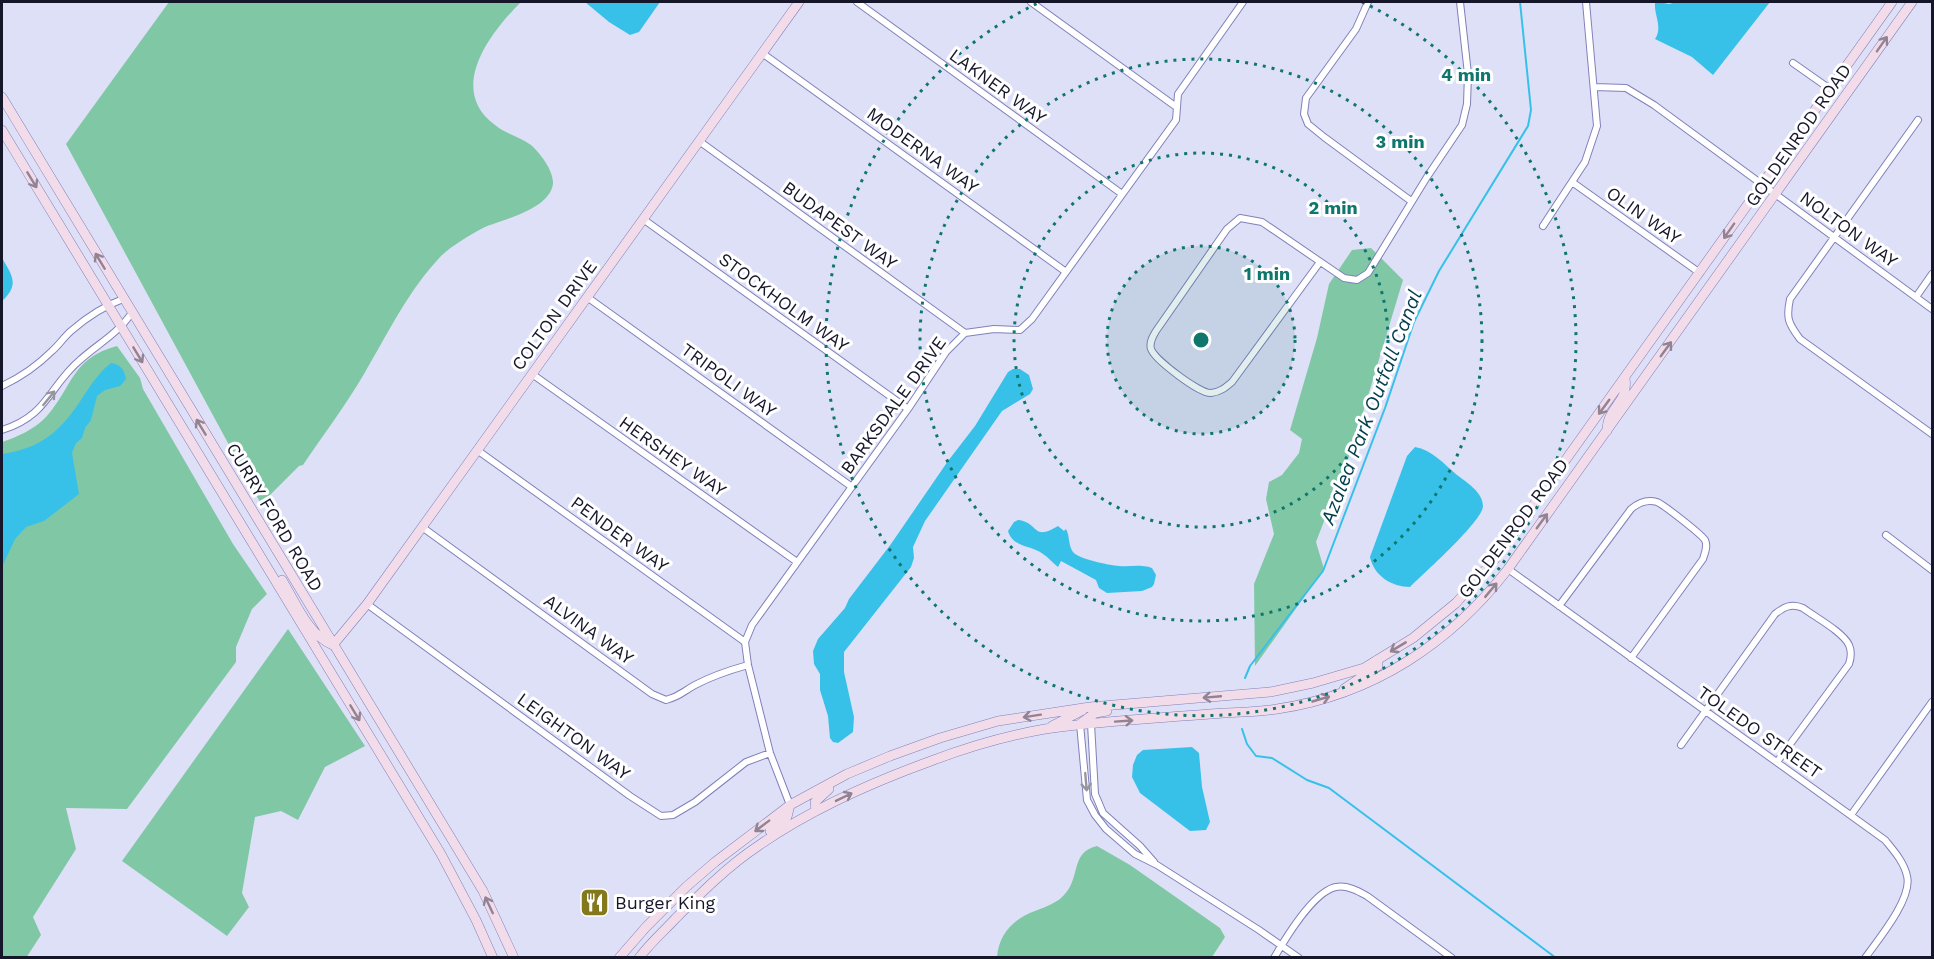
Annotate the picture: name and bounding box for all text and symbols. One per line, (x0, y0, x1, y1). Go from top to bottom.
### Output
one-way arrow (1876, 36, 1889, 52)
street label: LAKNER WAY (946, 44, 1051, 129)
street label: GOLDENROD ROAD (1741, 60, 1855, 210)
text: 4 min (1441, 64, 1491, 85)
street label: MODERNA WAY (863, 102, 984, 198)
text: 3 min (1375, 131, 1425, 152)
one-way arrow (26, 171, 38, 188)
street label: BUDAPEST WAY (779, 177, 902, 274)
street label: OLIN WAY (1603, 182, 1686, 249)
street label: NOLTON WAY (1796, 187, 1902, 272)
text: 2 min (1308, 197, 1358, 218)
one-way arrow (1723, 223, 1735, 239)
street label: STOCKHOLM WAY (715, 248, 854, 357)
one-way arrow (94, 253, 106, 270)
street label: COLTON DRIVE (507, 256, 601, 374)
text: 1 min (1244, 263, 1290, 284)
water label: Azalea Park Outfall Canal (1315, 286, 1427, 528)
centre of rings (1191, 330, 1211, 350)
street label: BARKSDALE DRIVE (836, 332, 950, 478)
street label: TRIPOLI WAY (678, 339, 781, 422)
one-way arrow (1660, 341, 1672, 357)
one-way arrow (132, 346, 144, 363)
one-way arrow (42, 391, 56, 406)
one-way arrow (1598, 399, 1610, 415)
street label: HERSHEY WAY (615, 411, 731, 501)
one-way arrow (195, 419, 207, 436)
street label: CURRY FORD ROAD (222, 439, 328, 595)
street label: GOLDENROD ROAD (1454, 454, 1572, 602)
street label: PENDER WAY (567, 492, 673, 577)
one-way arrow (1536, 514, 1548, 530)
one-way arrow (1484, 583, 1498, 598)
street label: ALVINA WAY (540, 590, 638, 669)
one-way arrow (1390, 641, 1407, 653)
street label: TOLEDO STREET (1694, 681, 1826, 783)
street label: LEIGHTON WAY (514, 688, 635, 784)
one-way arrow (1203, 692, 1223, 703)
one-way arrow (1311, 693, 1330, 704)
one-way arrow (350, 704, 362, 721)
one-way arrow (1023, 710, 1043, 721)
one-way arrow (1113, 715, 1133, 726)
one-way arrow (1081, 772, 1092, 792)
one-way arrow (835, 791, 853, 802)
one-way arrow (754, 820, 770, 833)
restaurant icon: Burger King (578, 886, 610, 918)
place label: Burger King (615, 892, 716, 913)
one-way arrow (483, 896, 494, 914)

